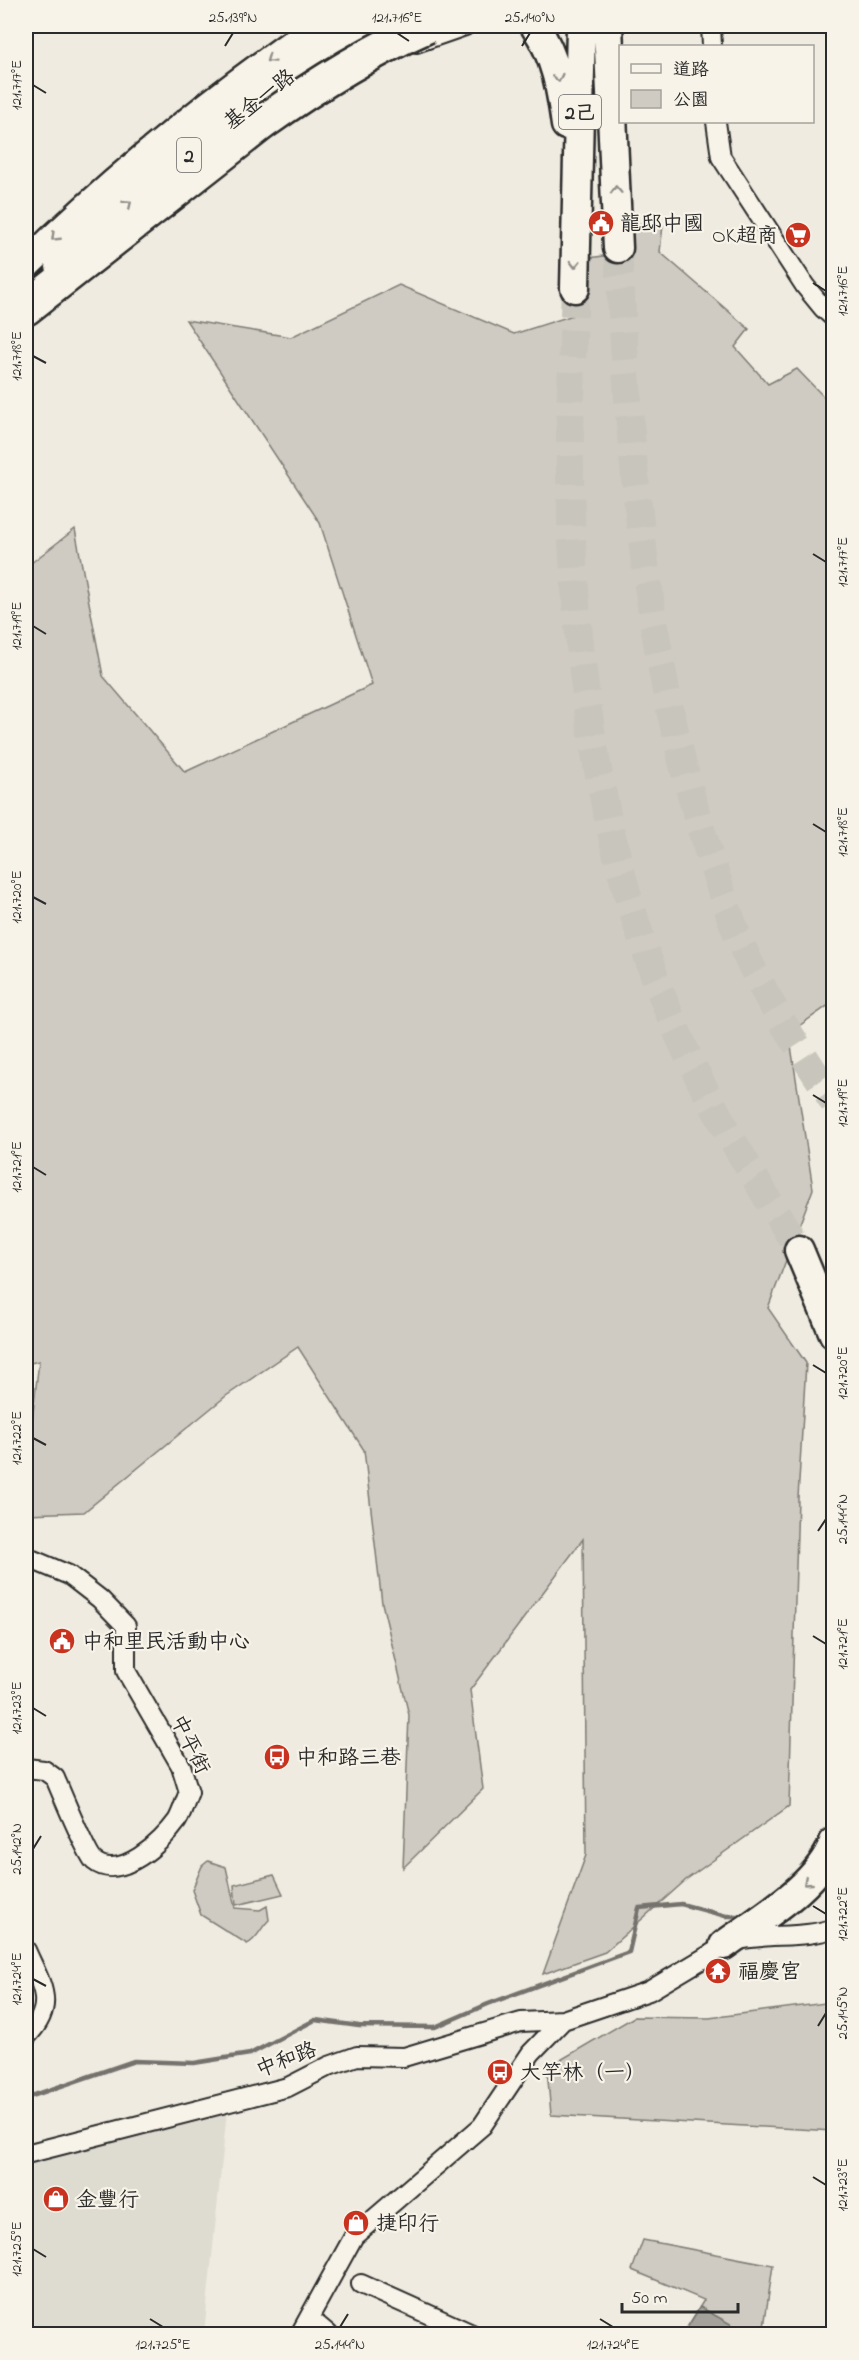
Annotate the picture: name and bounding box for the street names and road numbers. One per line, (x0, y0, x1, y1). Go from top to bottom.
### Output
street label: 基金一路 (218, 63, 303, 138)
road number: 2己 (559, 95, 601, 129)
road number: 2 (177, 138, 201, 172)
street label: 中平街 (162, 1710, 216, 1780)
street label: 中和路 (252, 2036, 322, 2086)

